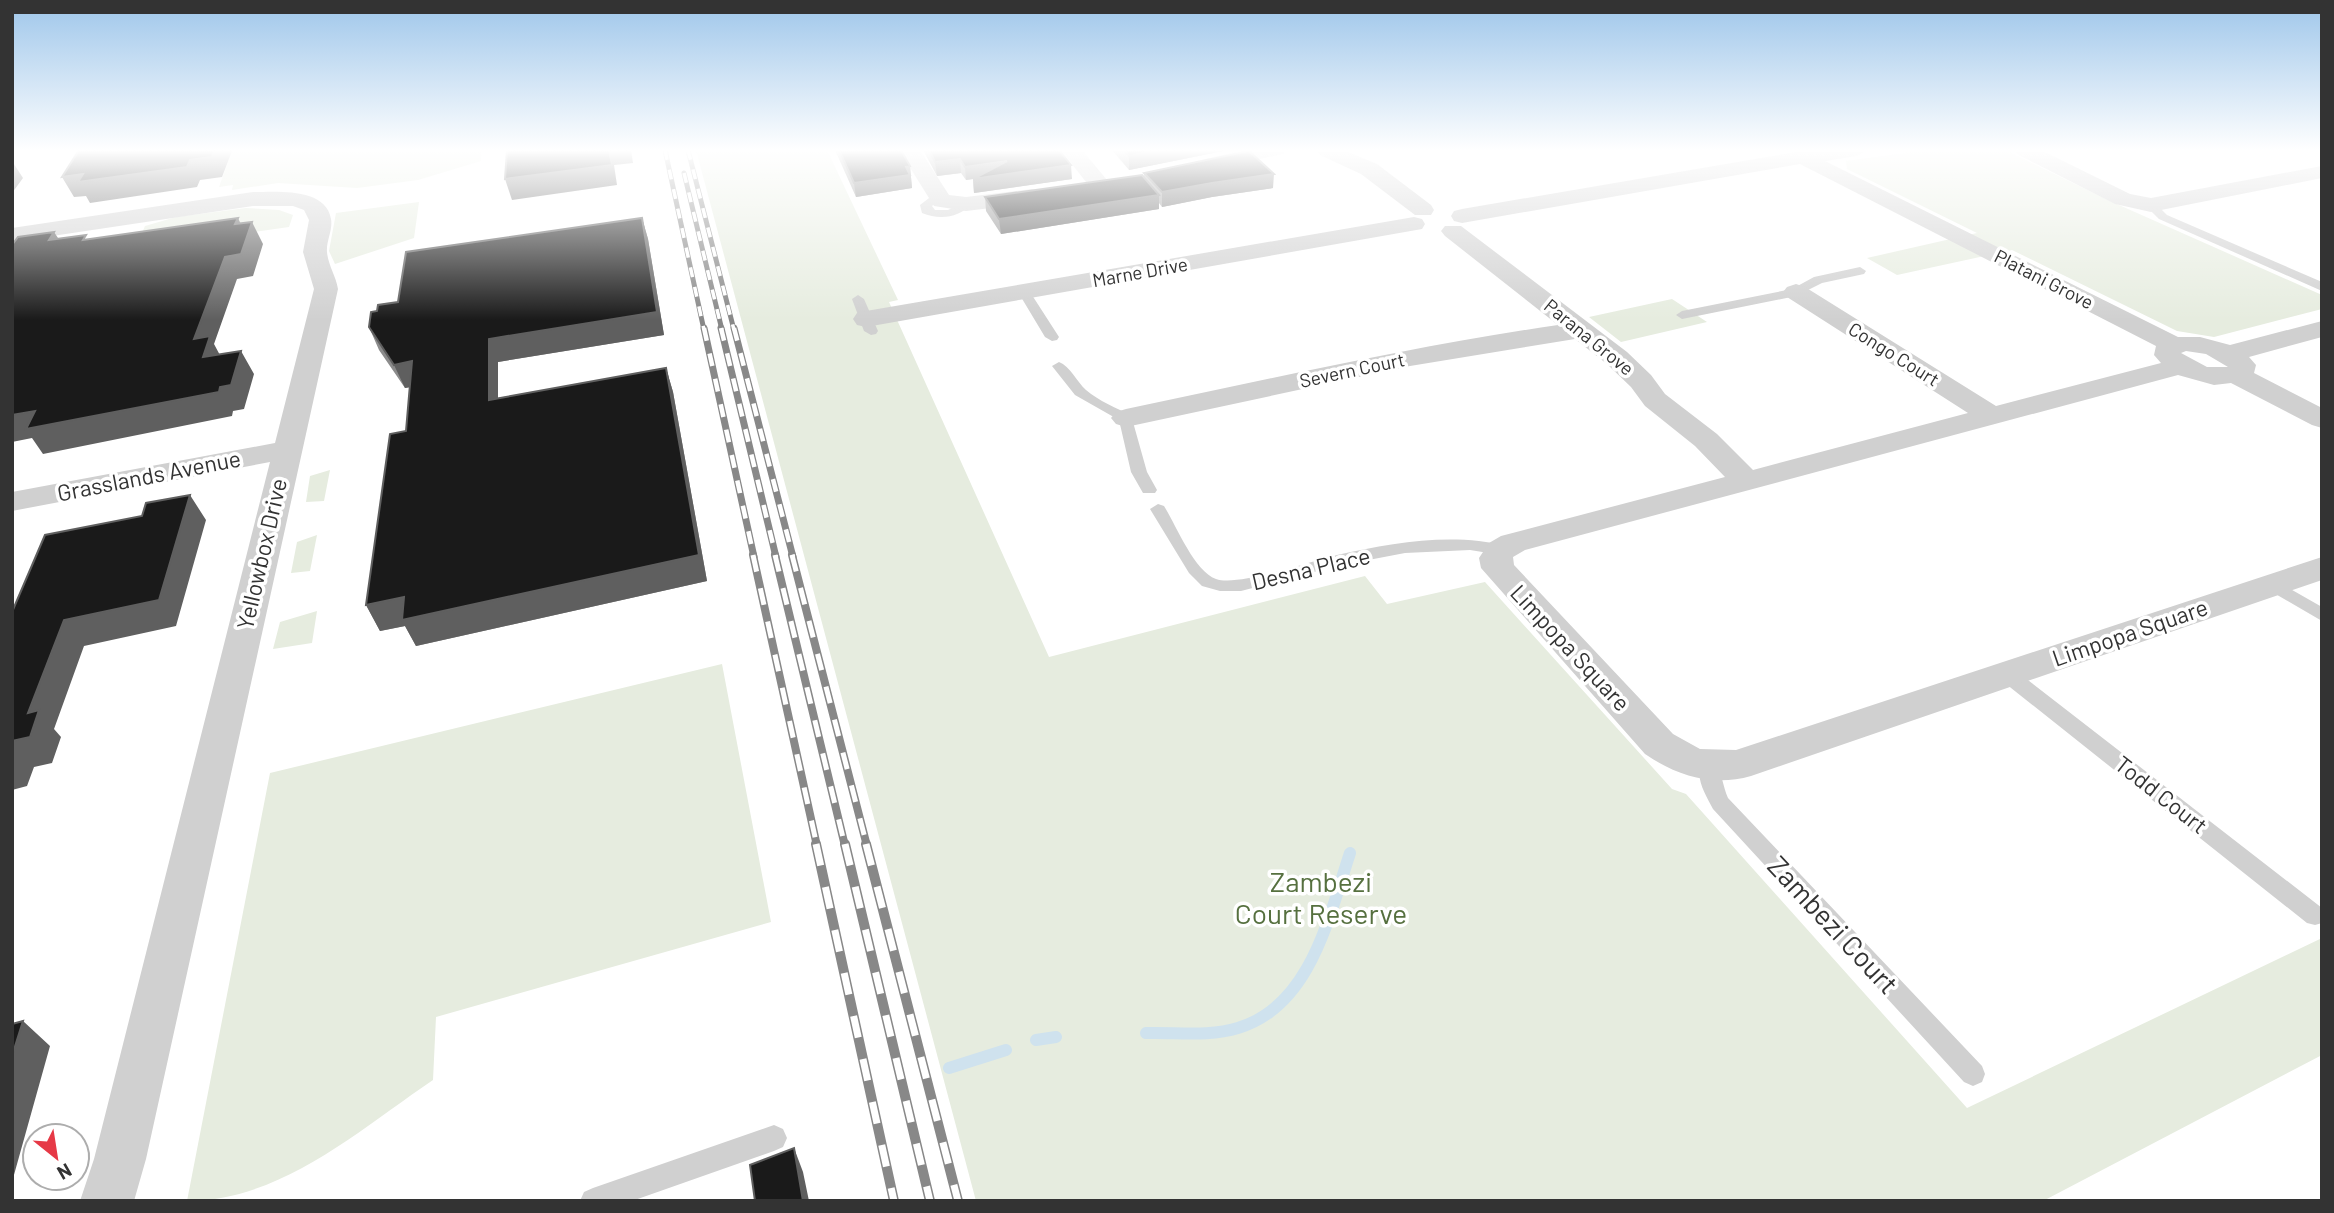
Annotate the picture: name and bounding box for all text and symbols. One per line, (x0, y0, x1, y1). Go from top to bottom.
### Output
street label: Platani Grove (1991, 244, 2098, 313)
street label: Marne Drive (1090, 252, 1189, 291)
street label: Parana Grove (1540, 294, 1639, 380)
street label: Congo Court (1845, 317, 1944, 391)
street label: Severn Court (1297, 347, 1407, 392)
street label: Grasslands Avenue (55, 443, 243, 507)
street label: Yellowbox Drive (230, 475, 292, 632)
street label: Desna Place (1249, 541, 1373, 595)
street label: Limpopa Square (1505, 578, 1636, 716)
street label: Limpopa Square (2048, 592, 2211, 672)
street label: Todd Court (2110, 749, 2213, 839)
street label: Zambezi Court (1761, 848, 1906, 1000)
park label: Zambezi Court Reserve (1235, 864, 1407, 930)
north arrow (21, 1122, 91, 1192)
text: N (54, 1159, 76, 1185)

